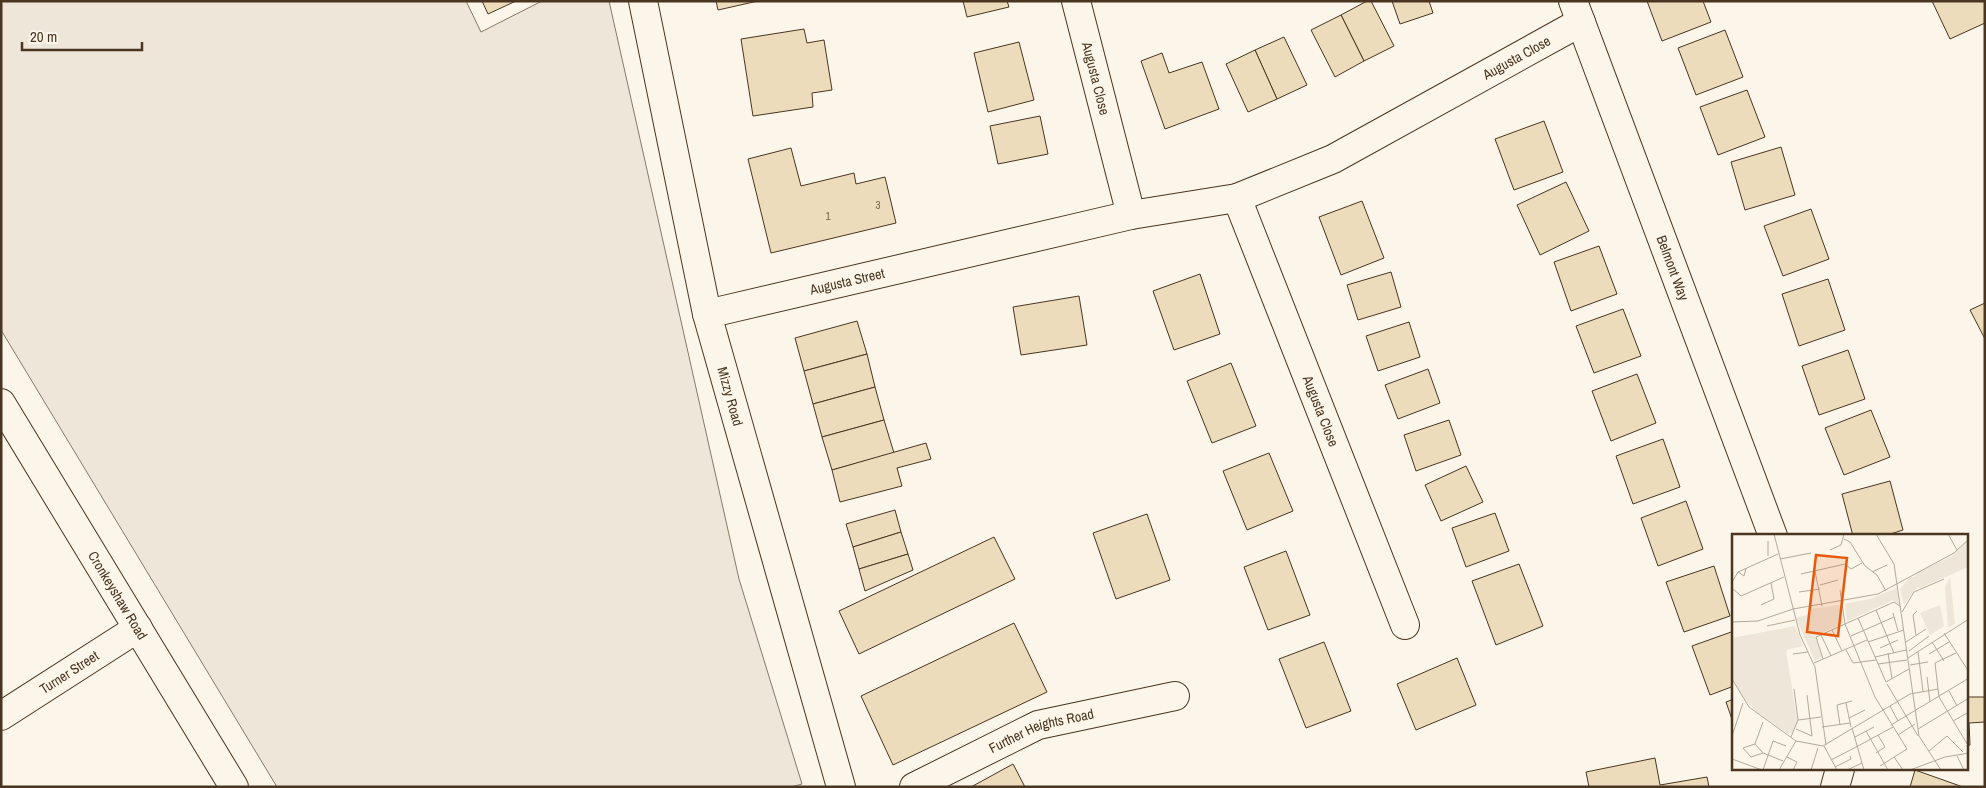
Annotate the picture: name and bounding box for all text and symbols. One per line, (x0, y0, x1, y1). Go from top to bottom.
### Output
scale bar (22, 20, 142, 52)
text: 20 m (30, 26, 57, 47)
street label: Augusta Close (1479, 32, 1554, 84)
street label: Augusta Close (1078, 39, 1114, 117)
house number: 3 (875, 198, 881, 212)
house number: 1 (825, 209, 831, 223)
street label: Belmont Way (1652, 233, 1693, 303)
street label: Augusta Street (807, 264, 886, 299)
street label: Mizzy Road (713, 365, 747, 428)
street label: Augusta Close (1298, 372, 1343, 449)
inset map (1732, 534, 1968, 770)
street label: Cronkeyshaw Road (84, 548, 151, 643)
street label: Turner Street (36, 647, 102, 698)
street label: Further Heights Road (986, 704, 1095, 757)

